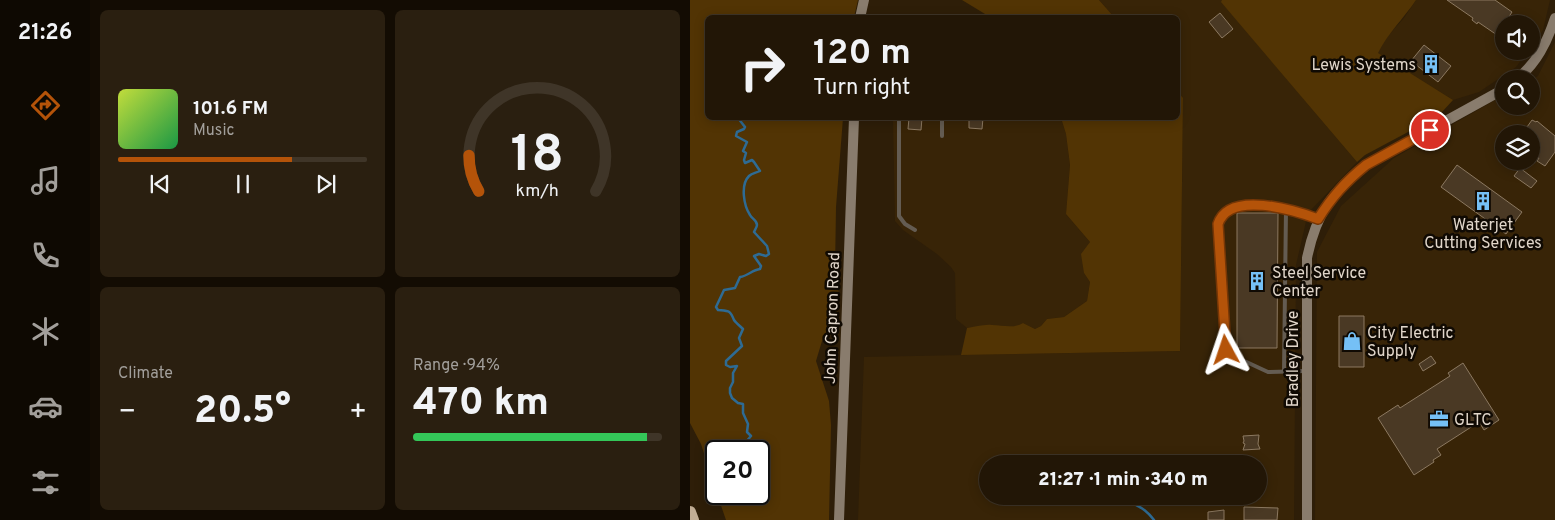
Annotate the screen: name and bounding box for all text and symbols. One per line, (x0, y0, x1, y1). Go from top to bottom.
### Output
map controls (1495, 15, 1540, 170)
button: sound (1495, 15, 1540, 60)
text: 21:26 (18, 20, 72, 47)
text: 120 m (813, 32, 911, 76)
icon: right (730, 35, 795, 100)
building icon: Lewis Systems (1420, 53, 1442, 75)
place label: Lewis Systems (1311, 56, 1416, 76)
button: search (1495, 70, 1540, 115)
text: Turn right (813, 75, 910, 102)
icon: directions (28, 88, 63, 123)
text: 101.6 FM (193, 97, 268, 121)
pin (1409, 109, 1451, 151)
icon: arrive (1416, 116, 1444, 144)
text: Music (193, 121, 234, 141)
text: 18 (511, 124, 564, 190)
button: layers (1495, 125, 1540, 170)
icon: music (28, 163, 63, 198)
icon: previous (146, 170, 174, 198)
icon: pause (229, 170, 257, 198)
icon: next (312, 170, 340, 198)
text: km/h (516, 180, 559, 203)
building icon: Waterjet Cutting Services (1472, 190, 1494, 212)
place label: Waterjet Cutting Services (1424, 216, 1542, 254)
icon: phone (28, 238, 63, 273)
street label: John Capron Road (821, 252, 845, 384)
place label: Steel Service Center (1272, 264, 1366, 302)
building icon: Steel Service Center (1246, 270, 1268, 292)
street label: Bradley Drive (1284, 311, 1304, 407)
icon: climate (28, 314, 63, 349)
position arrow (1199, 323, 1251, 375)
place label: City Electric Supply (1367, 324, 1454, 362)
shop icon: City Electric Supply (1341, 330, 1363, 352)
text: Range · 94% (413, 356, 500, 376)
text: Climate (118, 364, 173, 384)
text: 470 km (413, 380, 549, 429)
text: 20.5° (194, 388, 291, 437)
icon: car (28, 389, 63, 424)
text: − (118, 395, 136, 431)
text: + (349, 395, 367, 431)
office icon: GLTC (1428, 408, 1450, 430)
place label: GLTC (1454, 411, 1492, 431)
speed limit sign: 20 (705, 440, 770, 505)
icon: filters (28, 465, 63, 500)
text: 21:27 · 1 min · 340 m (1038, 468, 1208, 492)

